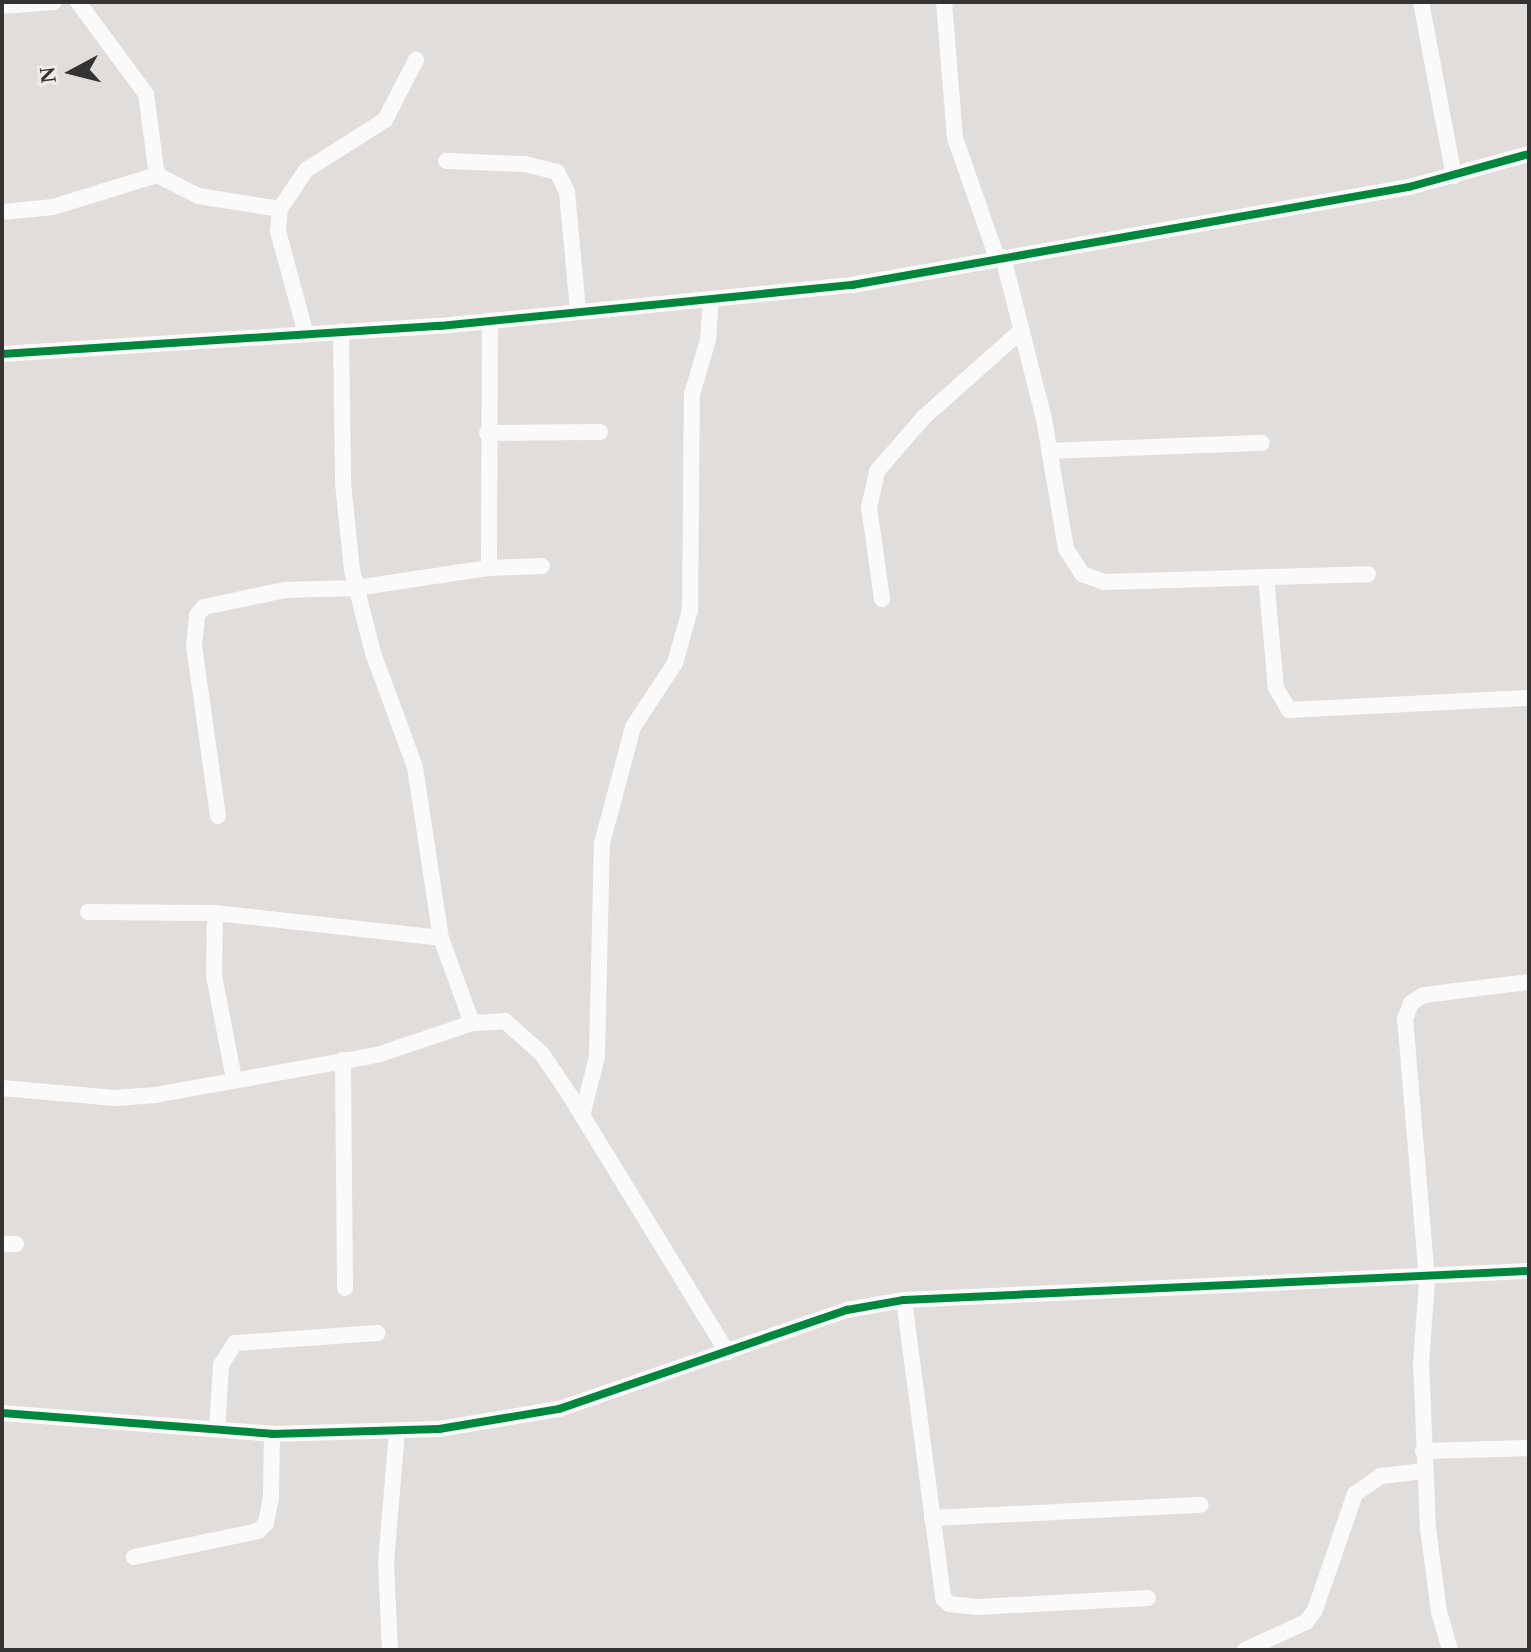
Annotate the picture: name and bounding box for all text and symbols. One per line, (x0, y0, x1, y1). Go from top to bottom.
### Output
north arrow (32, 32, 112, 112)
text: N (34, 66, 61, 84)

